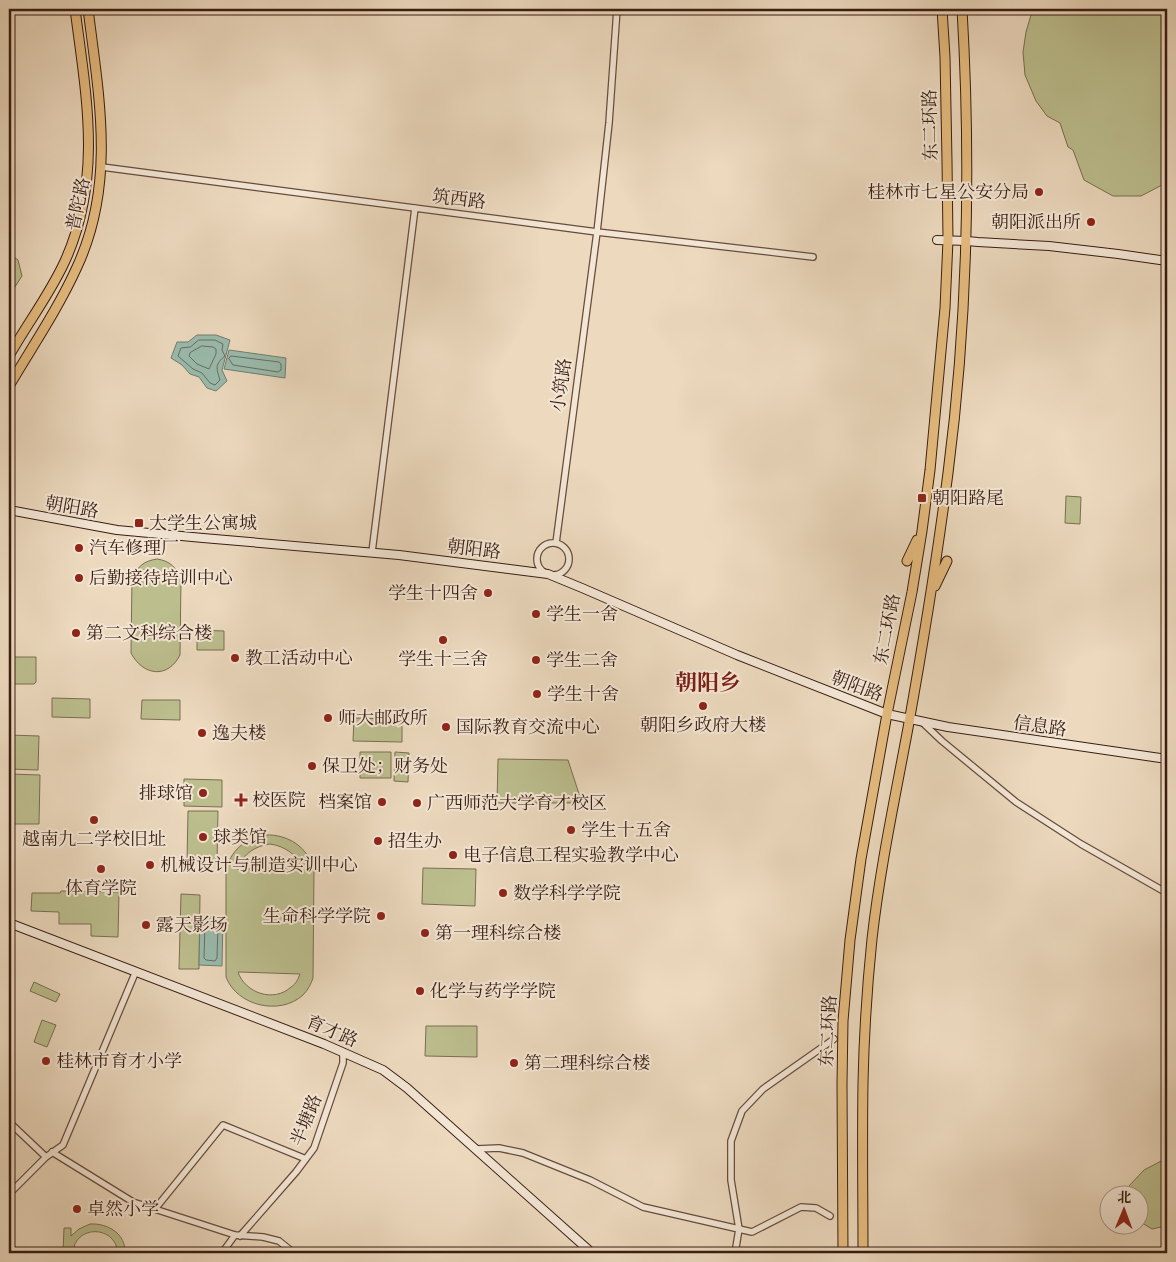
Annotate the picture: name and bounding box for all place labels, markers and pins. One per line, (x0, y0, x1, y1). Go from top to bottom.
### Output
place label: 桂林市七星公安分局 (867, 181, 1029, 206)
marker: 桂林市七星公安分局 (1033, 186, 1045, 198)
place label: 朝阳派出所 (991, 211, 1081, 236)
marker: 朝阳派出所 (1085, 216, 1097, 228)
place label: 朝阳路尾 (932, 487, 1004, 512)
marker: 朝阳路尾 (916, 492, 928, 504)
place label: 大学生公寓城 (149, 512, 257, 537)
marker: 大学生公寓城 (133, 517, 145, 529)
place label: 汽车修理厂 (89, 537, 179, 562)
marker: 汽车修理厂 (73, 542, 85, 554)
place label: 后勤接待培训中心 (89, 567, 233, 592)
marker: 后勤接待培训中心 (73, 572, 85, 584)
place label: 学生十四舍 (388, 582, 478, 607)
marker: 学生十四舍 (482, 587, 494, 599)
place label: 学生一舍 (546, 603, 618, 628)
marker: 学生一舍 (530, 608, 542, 620)
place label: 第二文科综合楼 (86, 622, 212, 647)
marker: 第二文科综合楼 (70, 627, 82, 639)
marker: 学生十三舍 (437, 634, 449, 646)
place label: 教工活动中心 (245, 647, 353, 672)
place label: 学生十三舍 (398, 648, 488, 673)
place label: 学生二舍 (546, 649, 618, 674)
marker: 教工活动中心 (229, 652, 241, 664)
marker: 学生二舍 (530, 654, 542, 666)
place label: 学生十舍 (547, 683, 619, 708)
marker: 学生十舍 (531, 688, 543, 700)
marker: 朝阳乡政府大楼 (697, 700, 709, 712)
place label: 师大邮政所 (338, 707, 428, 732)
marker: 师大邮政所 (322, 712, 334, 724)
place label: 朝阳乡政府大楼 (640, 714, 766, 739)
place label: 国际教育交流中心 (456, 716, 600, 741)
marker: 国际教育交流中心 (440, 721, 452, 733)
place label: 逸夫楼 (212, 722, 266, 747)
marker: 逸夫楼 (196, 727, 208, 739)
place label: 保卫处；财务处 (322, 755, 448, 780)
marker: 保卫处；财务处 (306, 760, 318, 772)
place label: 排球馆 (139, 782, 193, 807)
marker: 排球馆 (197, 787, 209, 799)
place label: 校医院 (252, 789, 306, 814)
place label: 档案馆 (318, 791, 372, 816)
place label: 广西师范大学育才校区 (427, 792, 607, 817)
marker: 校医院 (234, 793, 248, 807)
marker: 档案馆 (376, 796, 388, 808)
marker: 广西师范大学育才校区 (411, 797, 423, 809)
marker: 越南九二学校旧址 (88, 814, 100, 826)
place label: 学生十五舍 (581, 819, 671, 844)
marker: 学生十五舍 (565, 824, 577, 836)
place label: 球类馆 (213, 826, 267, 851)
place label: 越南九二学校旧址 (22, 828, 166, 853)
place label: 招生办 (388, 830, 442, 855)
marker: 球类馆 (197, 831, 209, 843)
marker: 招生办 (372, 835, 384, 847)
place label: 电子信息工程实验教学中心 (463, 844, 679, 869)
marker: 电子信息工程实验教学中心 (447, 849, 459, 861)
place label: 机械设计与制造实训中心 (160, 854, 358, 879)
marker: 机械设计与制造实训中心 (144, 859, 156, 871)
marker: 体育学院 (95, 863, 107, 875)
place label: 体育学院 (65, 877, 137, 902)
place label: 数学科学学院 (513, 882, 621, 907)
marker: 数学科学学院 (497, 887, 509, 899)
place label: 生命科学学院 (263, 905, 371, 930)
marker: 生命科学学院 (375, 910, 387, 922)
place label: 露天影场 (156, 914, 228, 939)
marker: 露天影场 (140, 919, 152, 931)
place label: 第一理科综合楼 (435, 922, 561, 947)
marker: 第一理科综合楼 (419, 927, 431, 939)
place label: 化学与药学学院 (430, 980, 556, 1005)
marker: 化学与药学学院 (414, 985, 426, 997)
place label: 桂林市育才小学 (56, 1050, 182, 1075)
place label: 第二理科综合楼 (524, 1052, 650, 1077)
marker: 桂林市育才小学 (40, 1055, 52, 1067)
marker: 第二理科综合楼 (508, 1057, 520, 1069)
place label: 卓然小学 (87, 1198, 159, 1223)
marker: 卓然小学 (71, 1203, 83, 1215)

